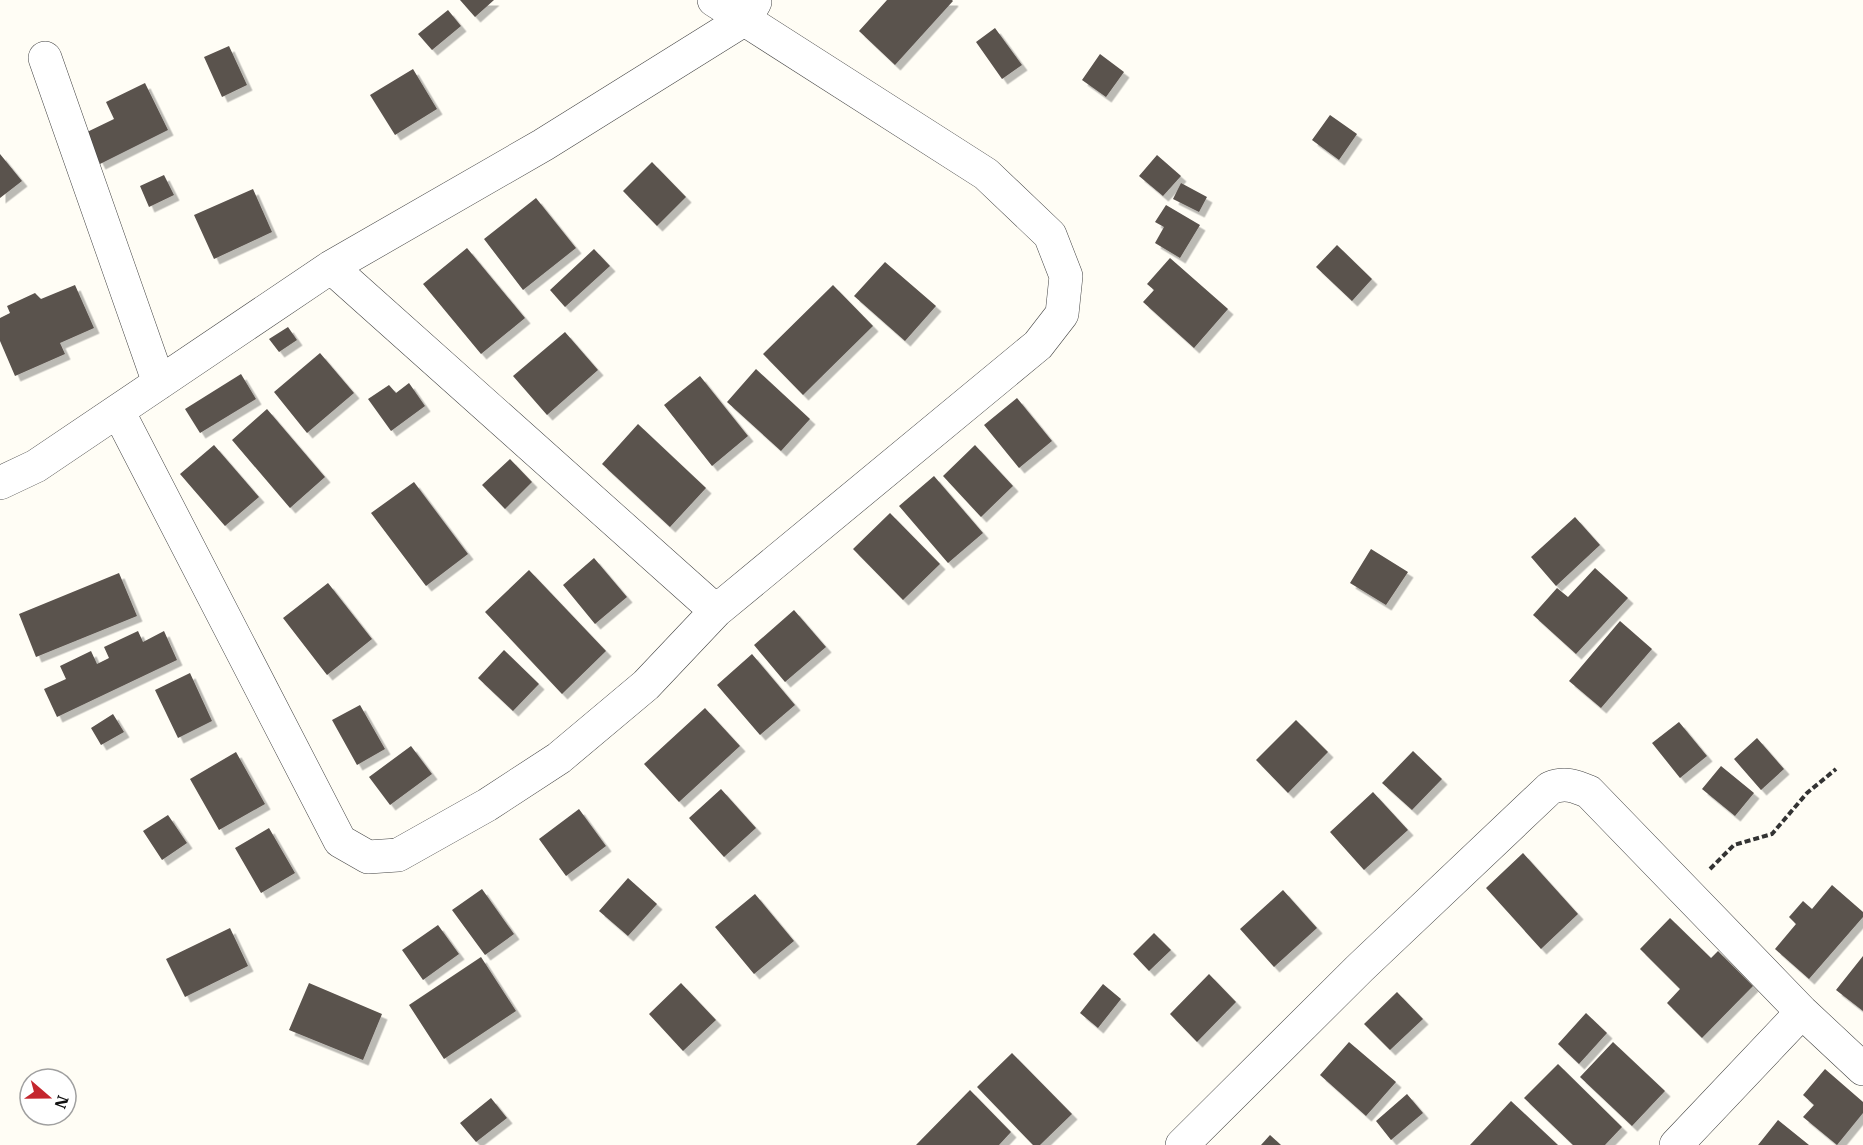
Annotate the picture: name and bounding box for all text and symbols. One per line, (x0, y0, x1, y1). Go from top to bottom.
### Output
north arrow (18, 1067, 78, 1127)
text: N (51, 1093, 74, 1111)

